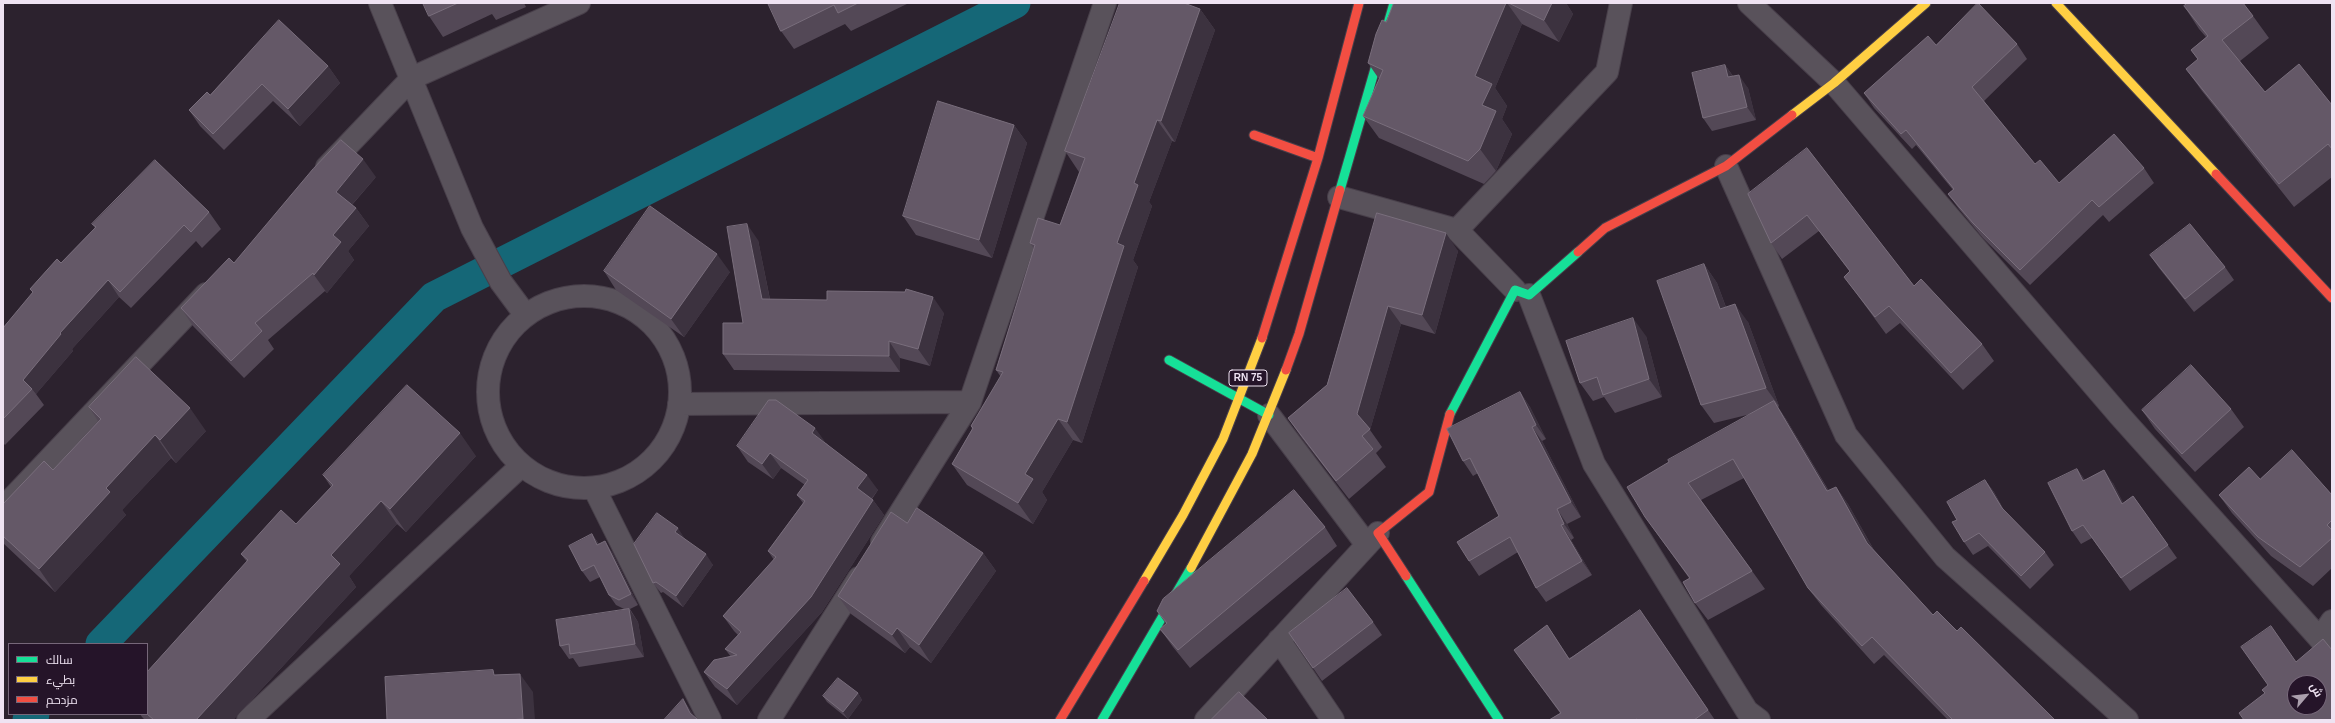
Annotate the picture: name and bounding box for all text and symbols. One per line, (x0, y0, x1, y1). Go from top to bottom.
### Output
road number: RN 75 (1229, 370, 1267, 386)
legend (8, 643, 148, 715)
text: سالك (46, 653, 73, 667)
text: بطيء (46, 673, 75, 687)
north arrow (2287, 675, 2327, 715)
text: ش (2308, 681, 2325, 699)
text: مزدحم (46, 693, 78, 707)

